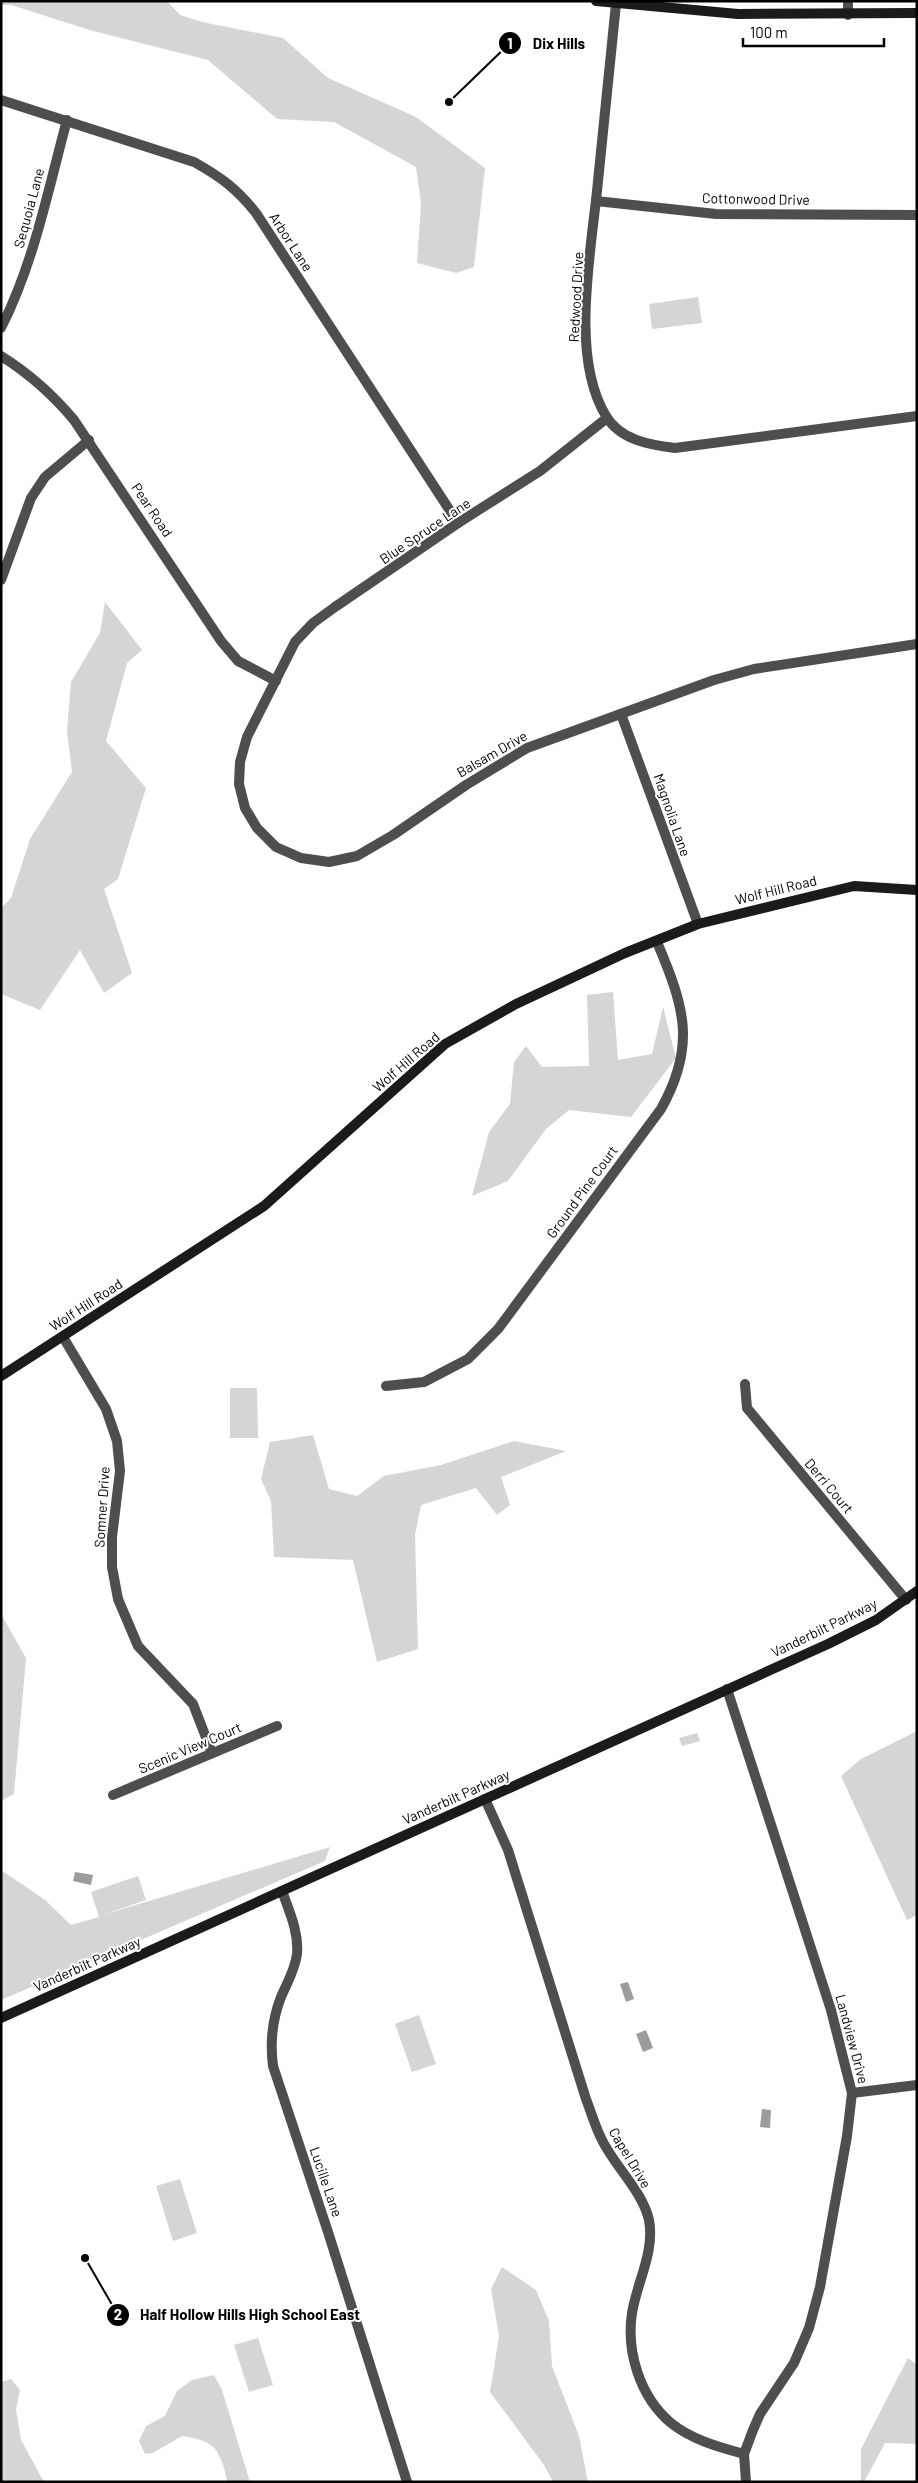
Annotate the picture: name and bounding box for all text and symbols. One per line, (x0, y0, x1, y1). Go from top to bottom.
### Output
scale bar (743, 15, 884, 47)
text: 100 m (750, 23, 788, 41)
callout: Dix Hills (497, 28, 595, 58)
text: 1 (507, 34, 513, 52)
text: Dix Hills (533, 34, 586, 52)
street label: Sequoia Lane (10, 166, 47, 250)
street label: Cottonwood Drive (702, 189, 810, 208)
street label: Arbor Lane (266, 209, 317, 274)
street label: Redwood Drive (565, 251, 586, 343)
street label: Pear Road (128, 480, 177, 540)
street label: Blue Spruce Lane (376, 494, 473, 567)
street label: Balsam Drive (453, 727, 530, 781)
street label: Magnolia Lane (650, 771, 695, 858)
street label: Wolf Hill Road (733, 871, 818, 908)
street label: Wolf Hill Road (369, 1028, 443, 1095)
street label: Ground Pine Court (542, 1142, 621, 1241)
street label: Wolf Hill Road (46, 1275, 125, 1334)
street label: Derri Court (801, 1455, 857, 1517)
street label: Somner Drive (90, 1466, 113, 1548)
street label: Vanderbilt Parkway (768, 1594, 880, 1661)
street label: Scenic View Court (136, 1718, 244, 1777)
street label: Vanderbilt Parkway (399, 1765, 513, 1828)
street label: Vanderbilt Parkway (30, 1932, 144, 1995)
street label: Landview Drive (832, 1992, 873, 2085)
street label: Capel Drive (606, 2124, 655, 2191)
street label: Lucille Lane (307, 2145, 346, 2219)
callout: Half Hollow Hills High School East (105, 2300, 370, 2330)
text: 2 (114, 2305, 122, 2323)
text: Half Hollow Hills High School East (140, 2305, 360, 2323)

